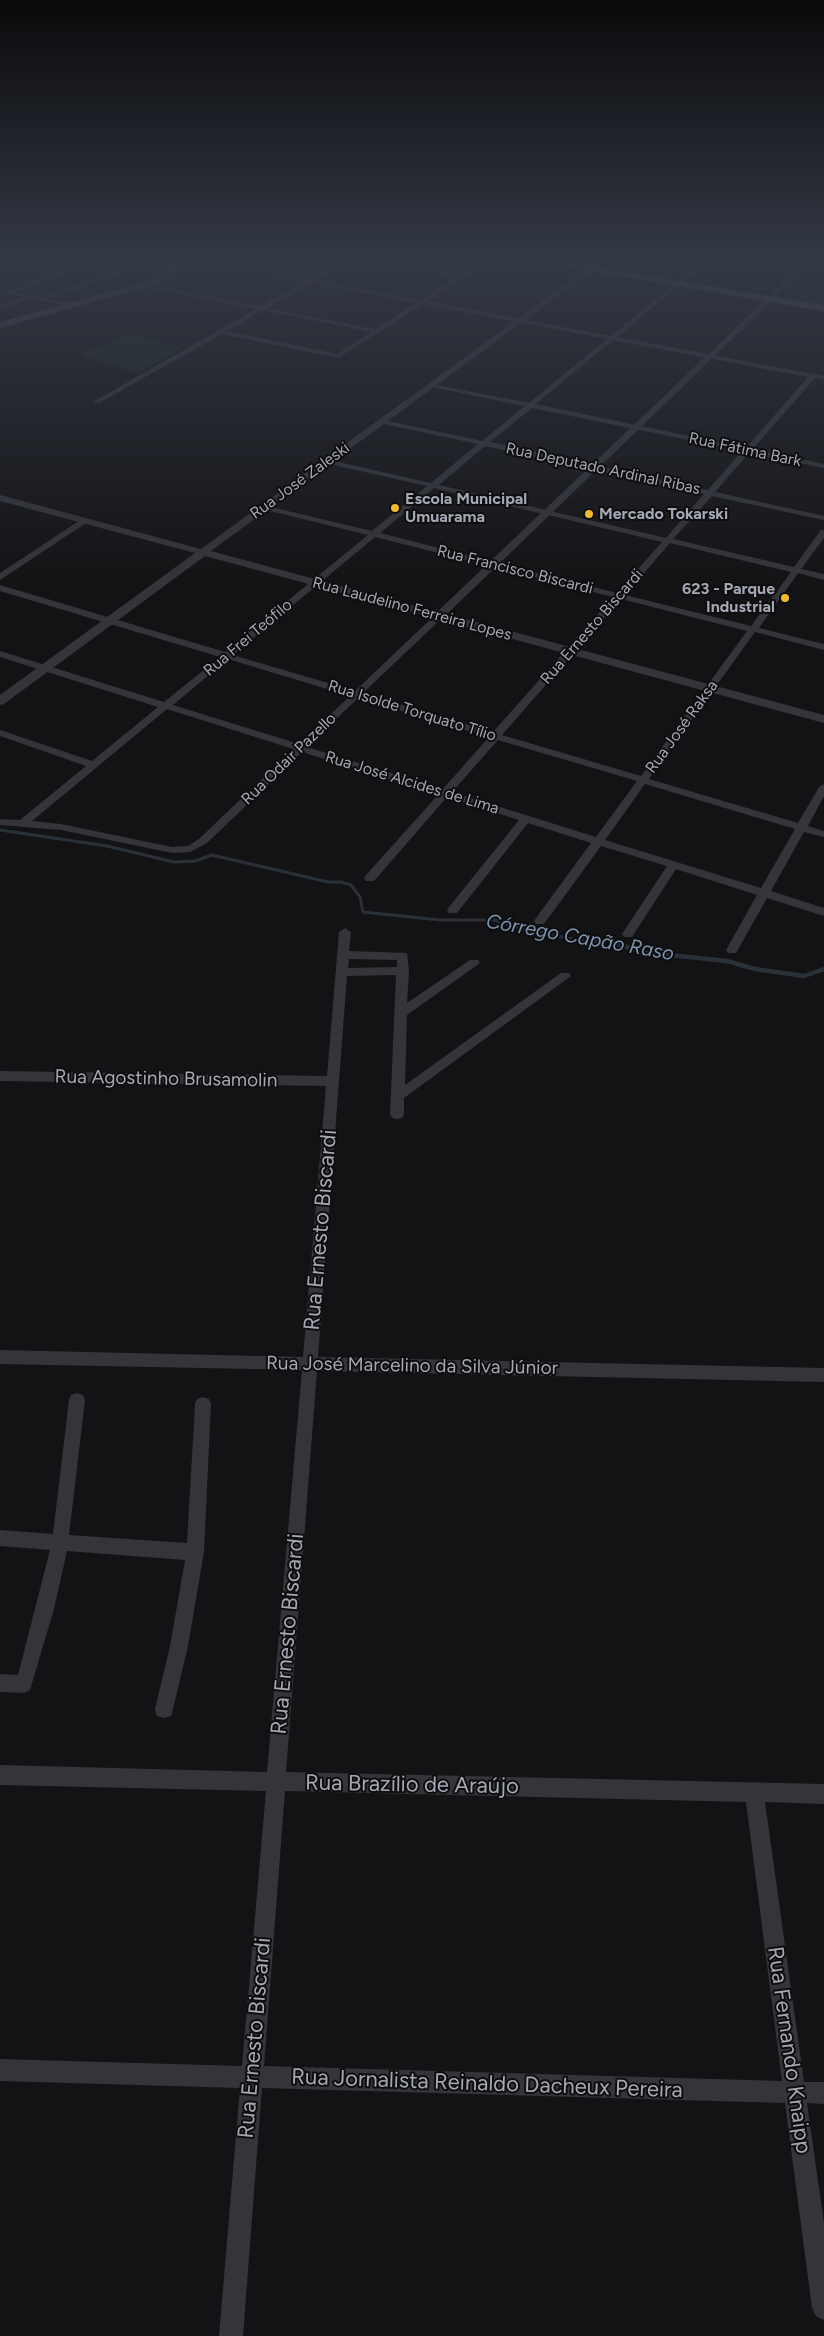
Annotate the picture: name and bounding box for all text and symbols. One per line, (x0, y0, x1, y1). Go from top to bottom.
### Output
street label: Rua Fátima Bark (687, 429, 803, 471)
street label: Rua José Zaleski (246, 438, 354, 524)
street label: Rua Deputado Ardinal Ribas (504, 439, 702, 499)
place label: Escola Municipal Umuarama (405, 489, 527, 527)
marker: Escola Municipal Umuarama (389, 502, 401, 514)
place label: Mercado Tokarski (599, 504, 728, 524)
marker: Mercado Tokarski (583, 508, 595, 520)
street label: Rua Francisco Biscardi (435, 541, 595, 599)
street label: Rua Ernesto Biscardi (537, 565, 647, 689)
street label: Rua Laudelino Ferreira Lopes (310, 573, 514, 645)
place label: 623 - Parque Industrial (682, 579, 775, 617)
marker: 623 - Parque Industrial (779, 592, 791, 604)
street label: Rua Frei Teófilo (200, 595, 296, 681)
street label: Rua Isolde Torquato Tílio (326, 676, 498, 746)
street label: Rua José Raksa (642, 677, 722, 777)
street label: Rua Odair Pazello (238, 709, 340, 809)
street label: Rua José Alcides de Lima (323, 747, 501, 819)
water label: Córrego Capão Raso (484, 910, 676, 966)
street label: Rua Agostinho Brusamolin (54, 1066, 278, 1092)
street label: Rua Ernesto Biscardi (299, 1128, 343, 1332)
street label: Rua José Marcelino da Silva Júnior (266, 1352, 558, 1380)
street label: Rua Ernesto Biscardi (266, 1532, 310, 1736)
street label: Rua Brazílio de Araújo (305, 1770, 519, 1800)
street label: Rua Ernesto Biscardi (233, 1936, 277, 2140)
street label: Rua Fernando Knaipp (761, 1945, 817, 2155)
street label: Rua Jornalista Reinaldo Dacheux Pereira (291, 2064, 683, 2104)

